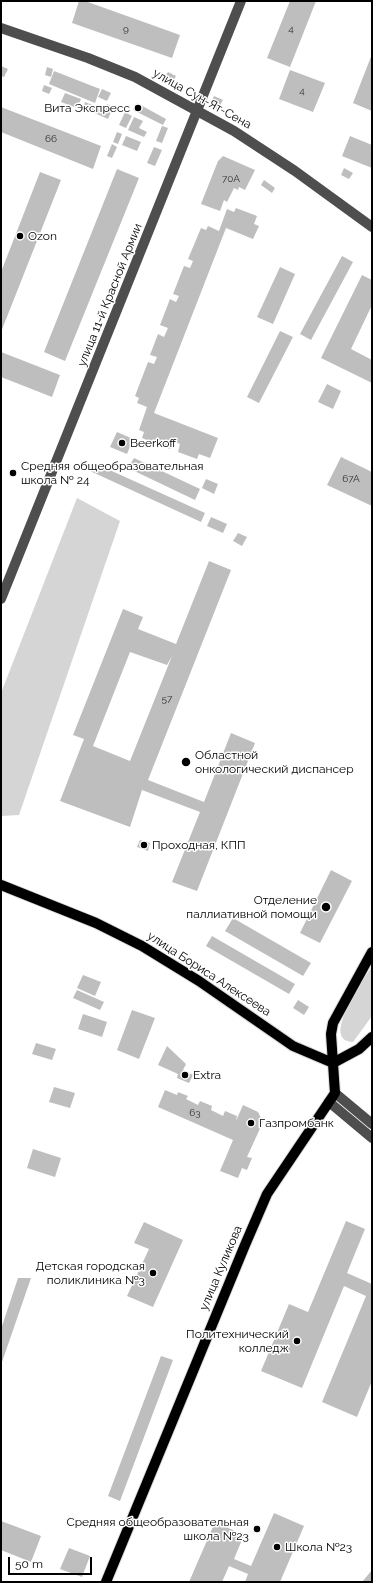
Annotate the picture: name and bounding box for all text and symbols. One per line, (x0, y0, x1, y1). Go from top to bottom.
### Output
house number: 9 (123, 23, 129, 35)
house number: 4 (288, 23, 294, 35)
street label: улица Сун-Ят-Сена (150, 66, 254, 132)
house number: 4 (299, 85, 305, 97)
place label: Вита Экспресс (44, 101, 130, 115)
marker: Вита Экспресс (133, 103, 143, 113)
house number: 66 (45, 133, 57, 145)
house number: 70А (222, 173, 240, 185)
street label: улица 11-й Красной Армии (75, 221, 145, 369)
place label: Ozon (28, 229, 57, 243)
marker: Ozon (15, 231, 25, 241)
place label: Beerkoff (130, 436, 176, 450)
marker: Beerkoff (117, 438, 127, 448)
place label: Средняя общеобразовательная школа № 24 (21, 459, 204, 487)
marker: Средняя общеобразовательная школа № 24 (8, 468, 18, 478)
house number: 67А (342, 473, 360, 485)
house number: 57 (162, 693, 172, 705)
place label: Областной онкологический диспансер (195, 748, 354, 776)
marker: Областной онкологический диспансер (180, 756, 192, 768)
place label: Проходная, КПП (152, 838, 246, 852)
marker: Проходная, КПП (139, 840, 149, 850)
place label: Отделение паллиативной помощи (186, 893, 317, 921)
marker: Отделение паллиативной помощи (320, 901, 332, 913)
street label: улица Бориса Алексеева (145, 929, 273, 1019)
place label: Extra (193, 1068, 221, 1082)
marker: Extra (180, 1070, 190, 1080)
house number: 63 (189, 1107, 201, 1119)
place label: Газпромбанк (259, 1116, 334, 1130)
marker: Газпромбанк (246, 1118, 256, 1128)
street label: улица Куликова (197, 1223, 245, 1313)
place label: Детская городская поликлиника №3 (36, 1259, 145, 1287)
marker: Детская городская поликлиника №3 (148, 1268, 158, 1278)
place label: Политехнический колледж (186, 1327, 289, 1355)
marker: Политехнический колледж (292, 1336, 302, 1346)
place label: Средняя общеобразовательная школа №23 (66, 1515, 249, 1543)
marker: Средняя общеобразовательная школа №23 (252, 1524, 262, 1534)
place label: Школа №23 (285, 1540, 352, 1554)
marker: Школа №23 (272, 1542, 282, 1552)
scale bar (10, 1549, 94, 1575)
text: 50 m (15, 1557, 43, 1571)

